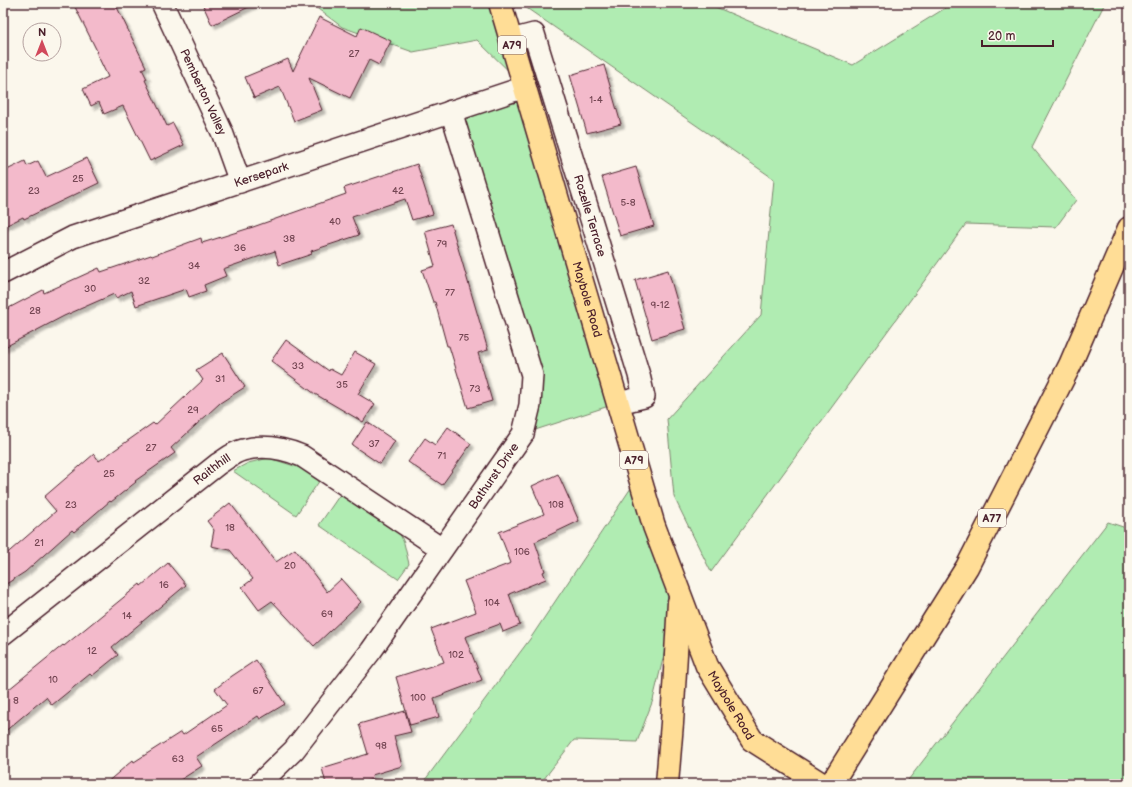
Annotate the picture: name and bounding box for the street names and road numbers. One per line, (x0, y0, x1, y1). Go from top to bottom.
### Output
road number: A79 (498, 36, 526, 54)
street label: Pemberton Valley (176, 47, 230, 138)
street label: Kersepark (232, 159, 290, 191)
street label: Rozelle Terrace (570, 173, 609, 259)
street label: Maybole Road (569, 260, 605, 339)
street label: Bathurst Drive (466, 440, 522, 512)
street label: Raithhill (190, 451, 234, 489)
road number: A79 (620, 451, 648, 469)
road number: A77 (978, 509, 1006, 527)
street label: Maybole Road (704, 668, 757, 743)

